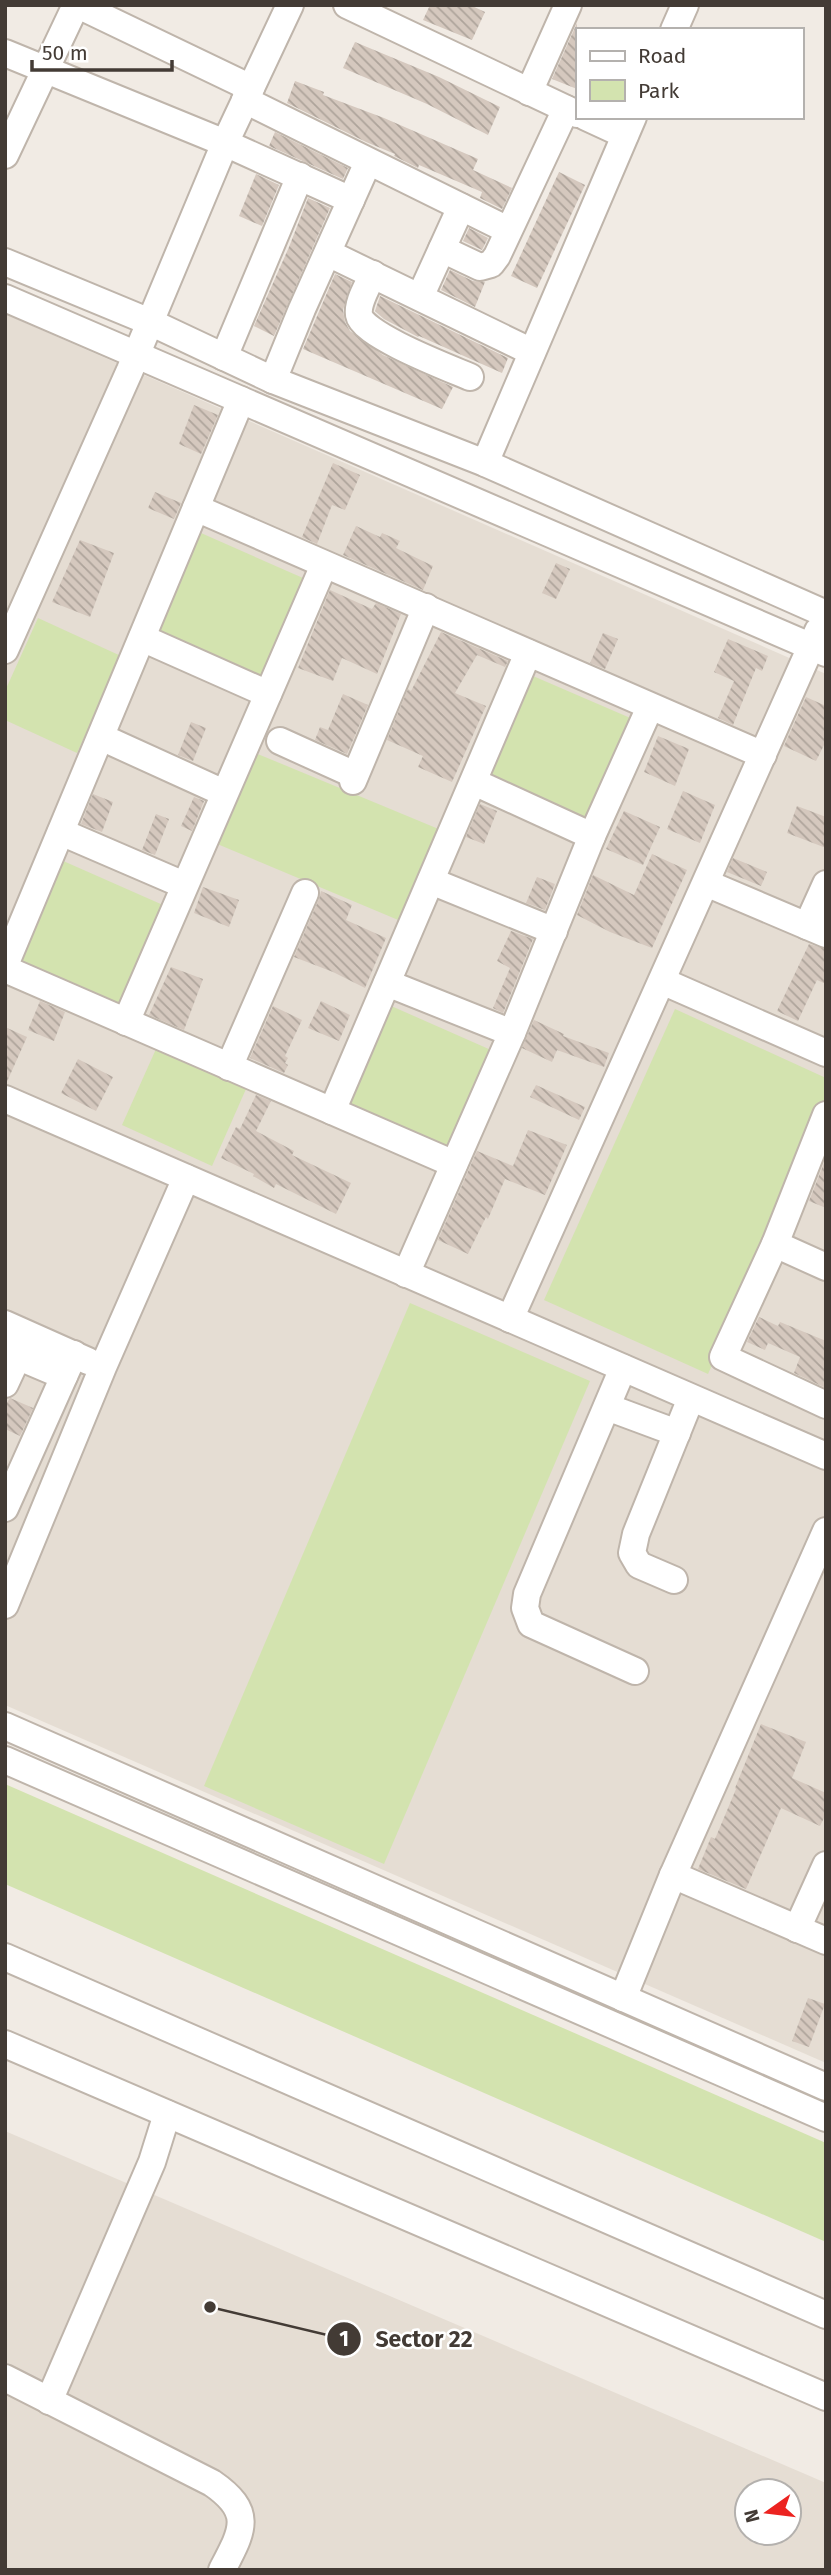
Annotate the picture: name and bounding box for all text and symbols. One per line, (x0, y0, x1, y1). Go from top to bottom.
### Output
scale bar (32, 28, 172, 72)
legend (576, 28, 803, 119)
text: 50 m (42, 40, 88, 66)
text: Road (638, 43, 686, 69)
text: Park (638, 78, 680, 104)
callout: Sector 22 (326, 2317, 487, 2361)
text: Sector 22 (375, 2325, 473, 2353)
text: 1 (339, 2326, 349, 2352)
north arrow (733, 2477, 803, 2547)
text: N (739, 2507, 765, 2525)

